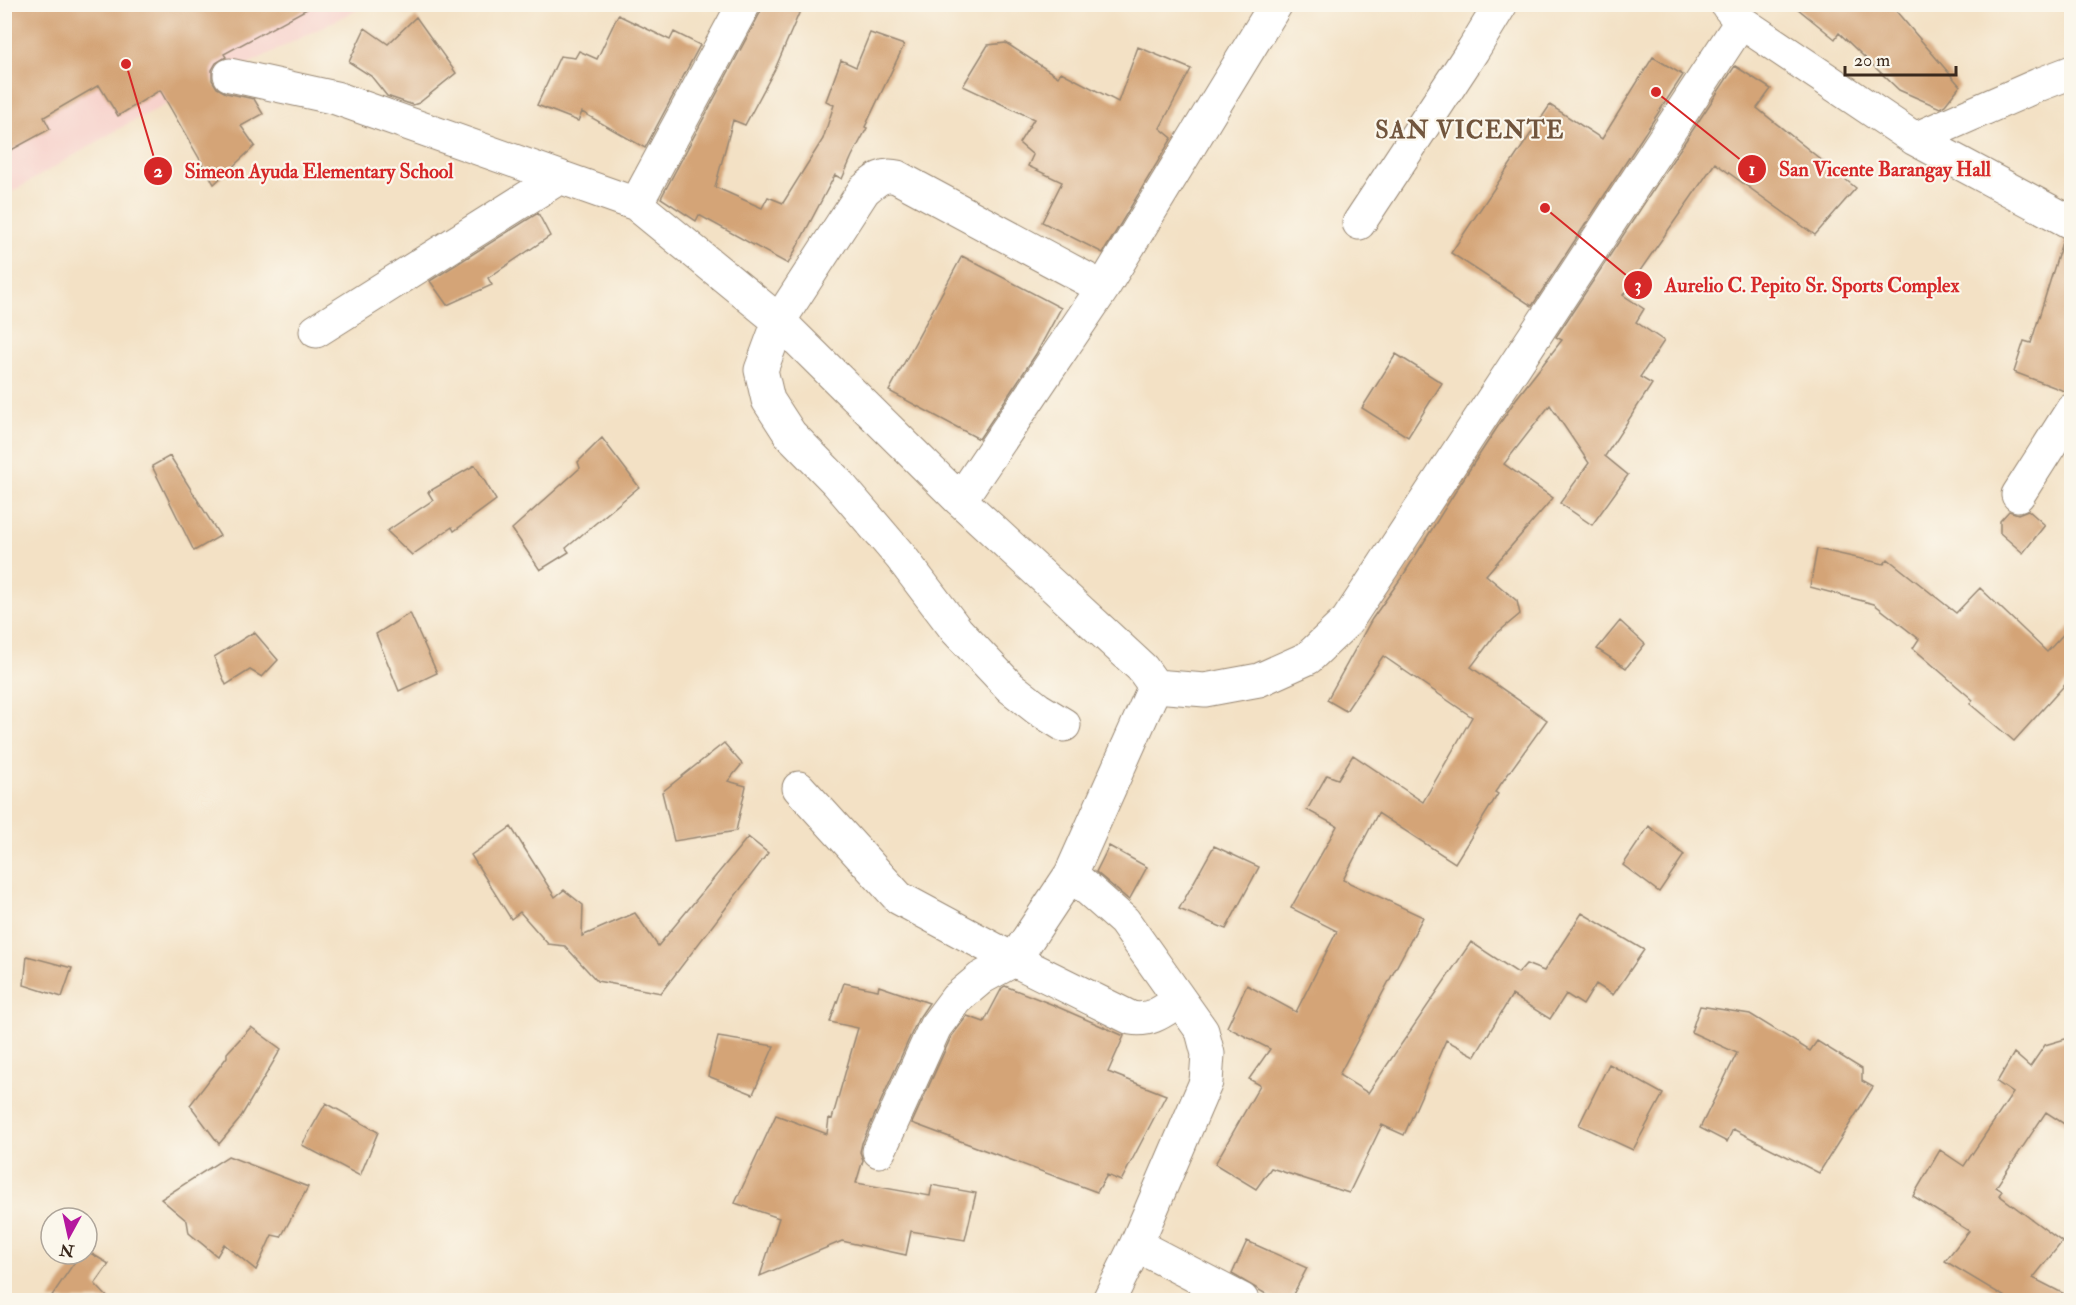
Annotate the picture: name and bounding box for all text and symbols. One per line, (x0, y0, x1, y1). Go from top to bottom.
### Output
scale bar (1845, 39, 1956, 77)
text: 20 m (1854, 49, 1890, 72)
district label: SAN VICENTE (1375, 115, 1565, 146)
callout: San Vicente Barangay Hall (1737, 150, 2003, 188)
callout: Simeon Ayuda Elementary School (143, 152, 466, 190)
text: San Vicente Barangay Hall (1779, 157, 1992, 183)
text: 1 (1749, 158, 1755, 181)
text: Simeon Ayuda Elementary School (185, 159, 454, 185)
text: 2 (153, 160, 163, 183)
callout: Aurelio C. Pepito Sr. Sports Complex (1623, 266, 1971, 304)
text: Aurelio C. Pepito Sr. Sports Complex (1664, 273, 1959, 299)
text: 3 (1635, 274, 1642, 297)
north arrow (39, 1206, 99, 1266)
text: N (58, 1239, 77, 1261)

